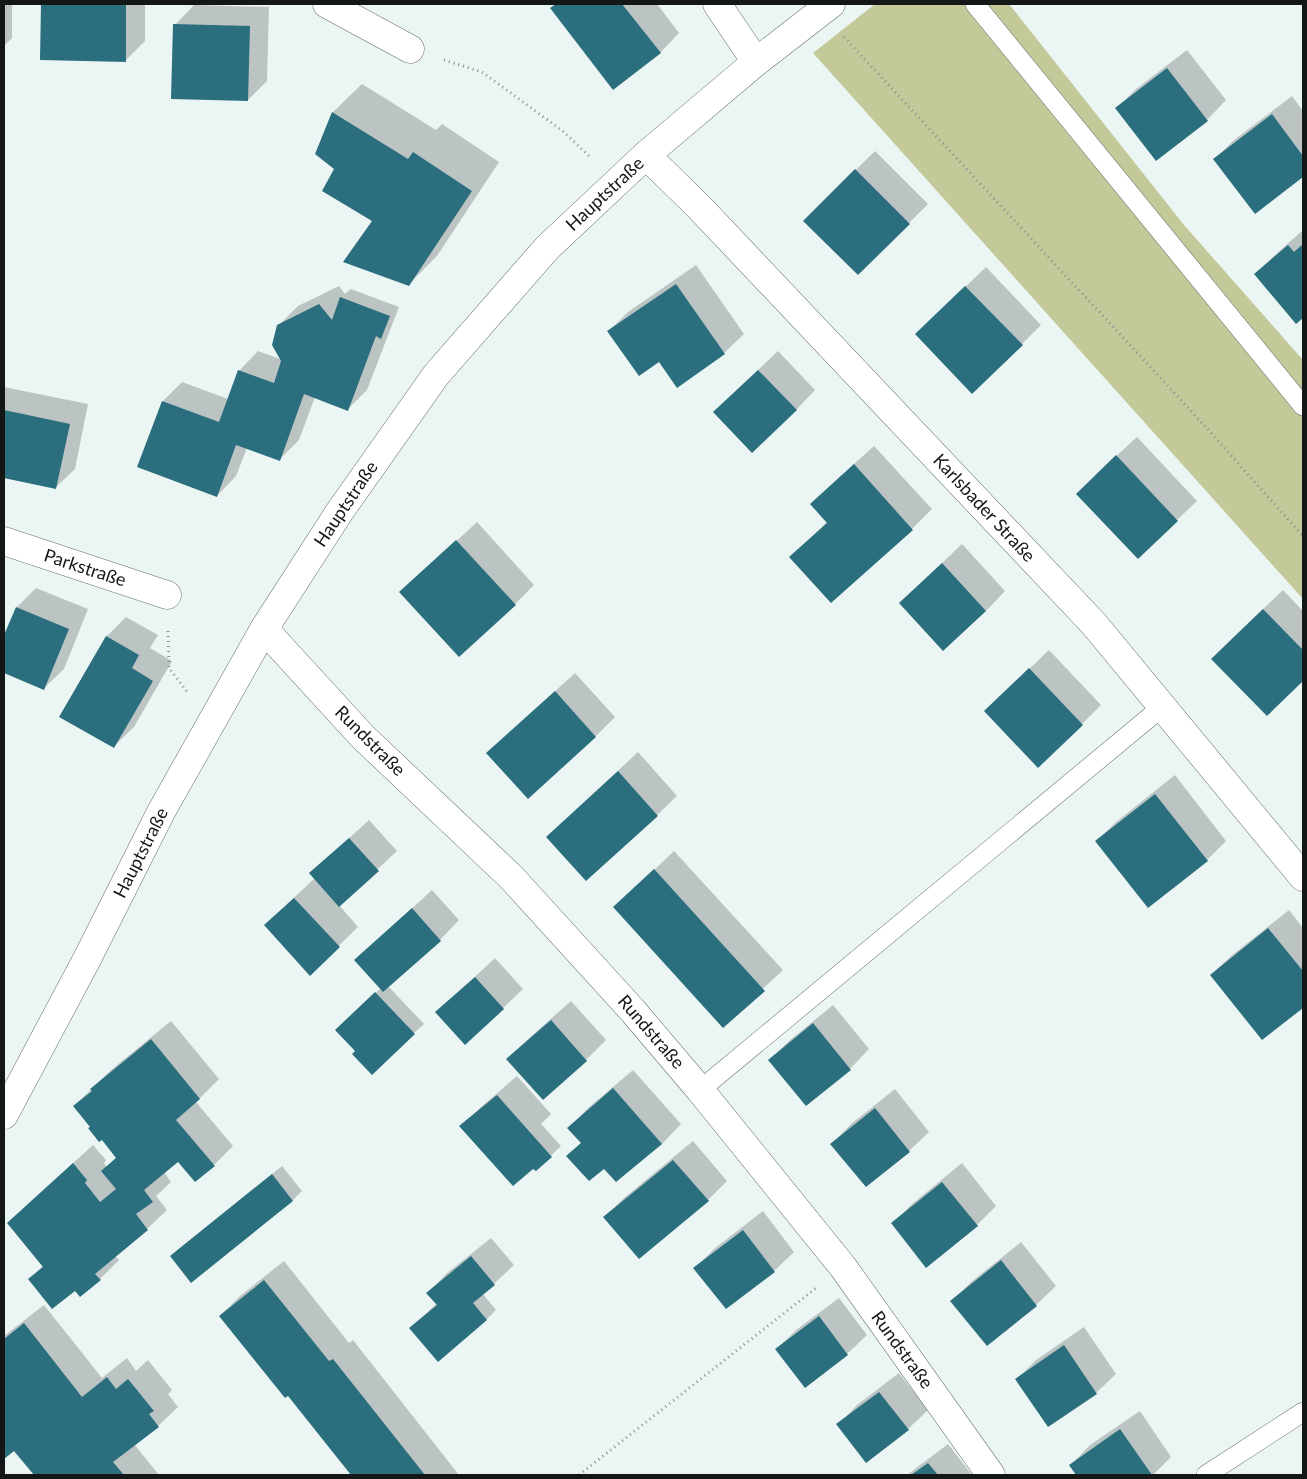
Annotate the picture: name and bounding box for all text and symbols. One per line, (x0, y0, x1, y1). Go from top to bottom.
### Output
street label: Hauptstraße (561, 152, 648, 235)
street label: Karlsbader Straße (929, 449, 1040, 566)
street label: Hauptstraße (309, 456, 382, 550)
street label: Parkstraße (42, 543, 129, 591)
street label: Rundstraße (331, 700, 411, 780)
street label: Hauptstraße (108, 804, 172, 901)
street label: Rundstraße (614, 990, 690, 1073)
street label: Rundstraße (867, 1306, 938, 1393)

